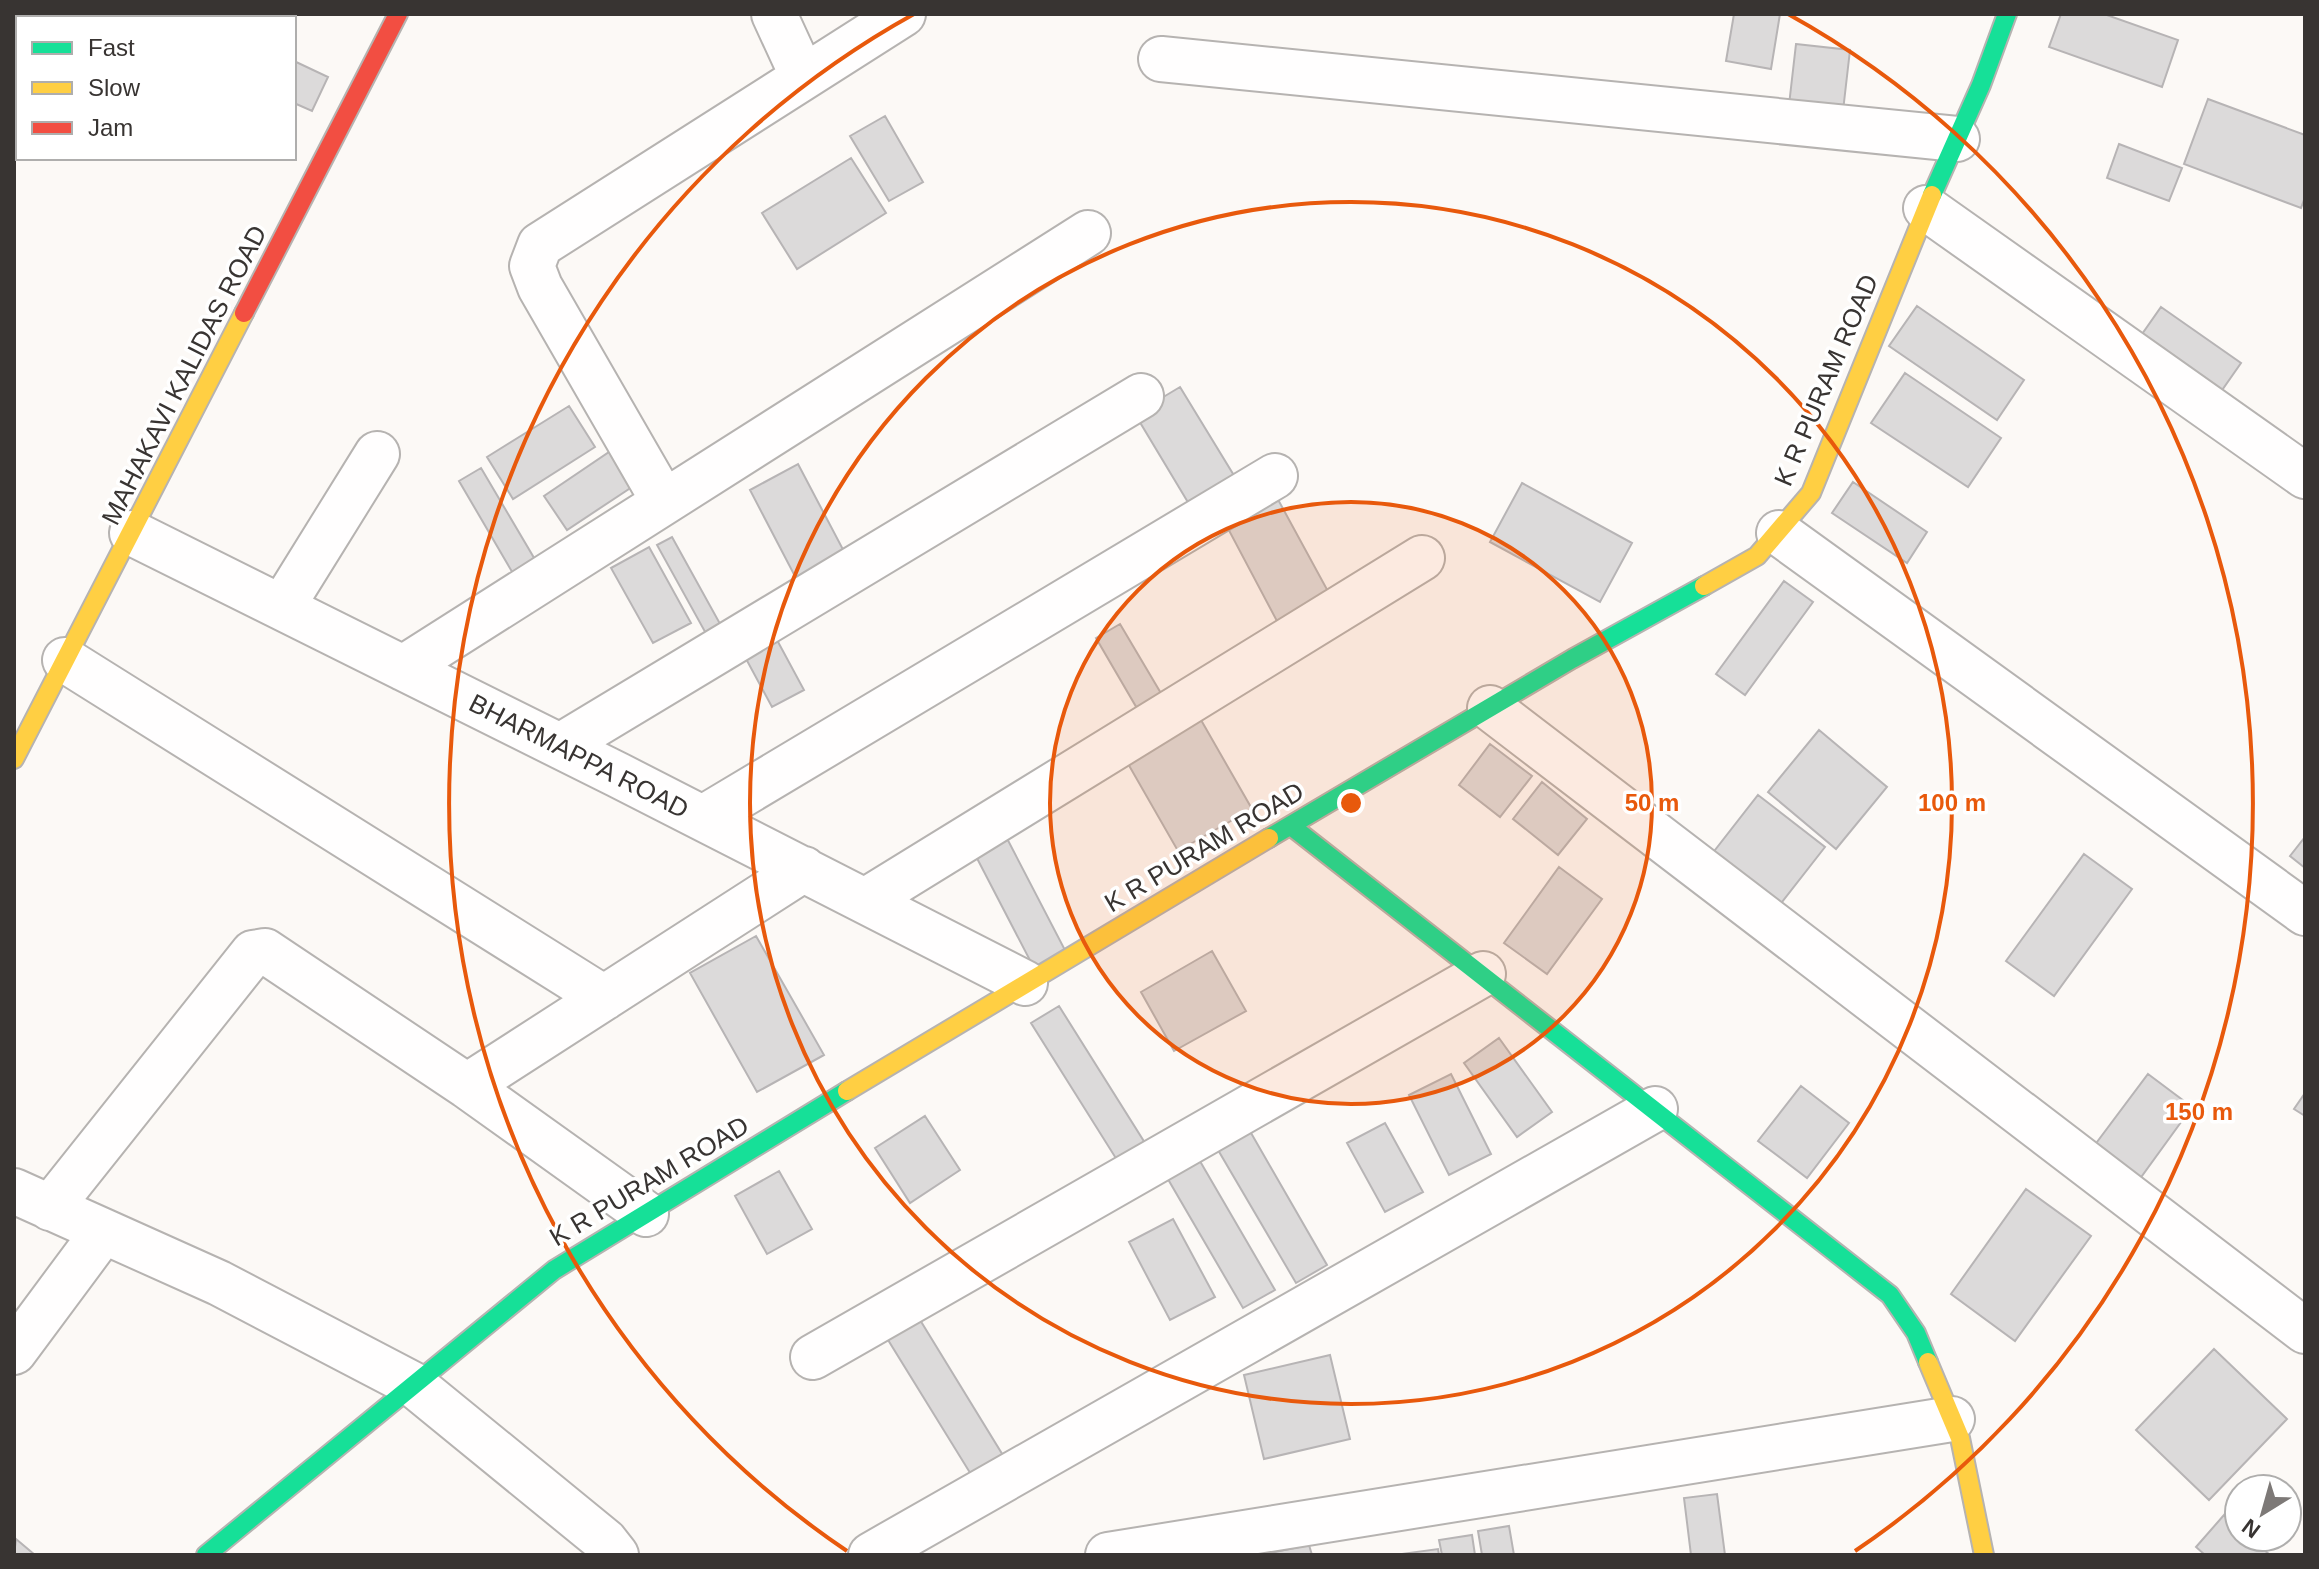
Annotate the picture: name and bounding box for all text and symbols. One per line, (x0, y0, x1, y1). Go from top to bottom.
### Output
legend (16, 16, 296, 160)
text: Fast (88, 34, 135, 61)
text: Slow (88, 74, 141, 101)
text: Jam (88, 114, 133, 141)
street label: MAHAKAVI KALIDAS ROAD (95, 220, 273, 530)
street label: K R PURAM ROAD (1768, 270, 1884, 490)
street label: BHARMAPPA ROAD (464, 688, 694, 824)
street label: K R PURAM ROAD (1099, 776, 1309, 918)
centre of rings (1337, 789, 1365, 817)
text: 50 m (1625, 789, 1679, 816)
text: 100 m (1918, 789, 1986, 816)
text: 150 m (2165, 1098, 2233, 1125)
street label: K R PURAM ROAD (544, 1110, 754, 1252)
north arrow (2223, 1473, 2303, 1553)
text: N (2237, 1514, 2265, 1543)

